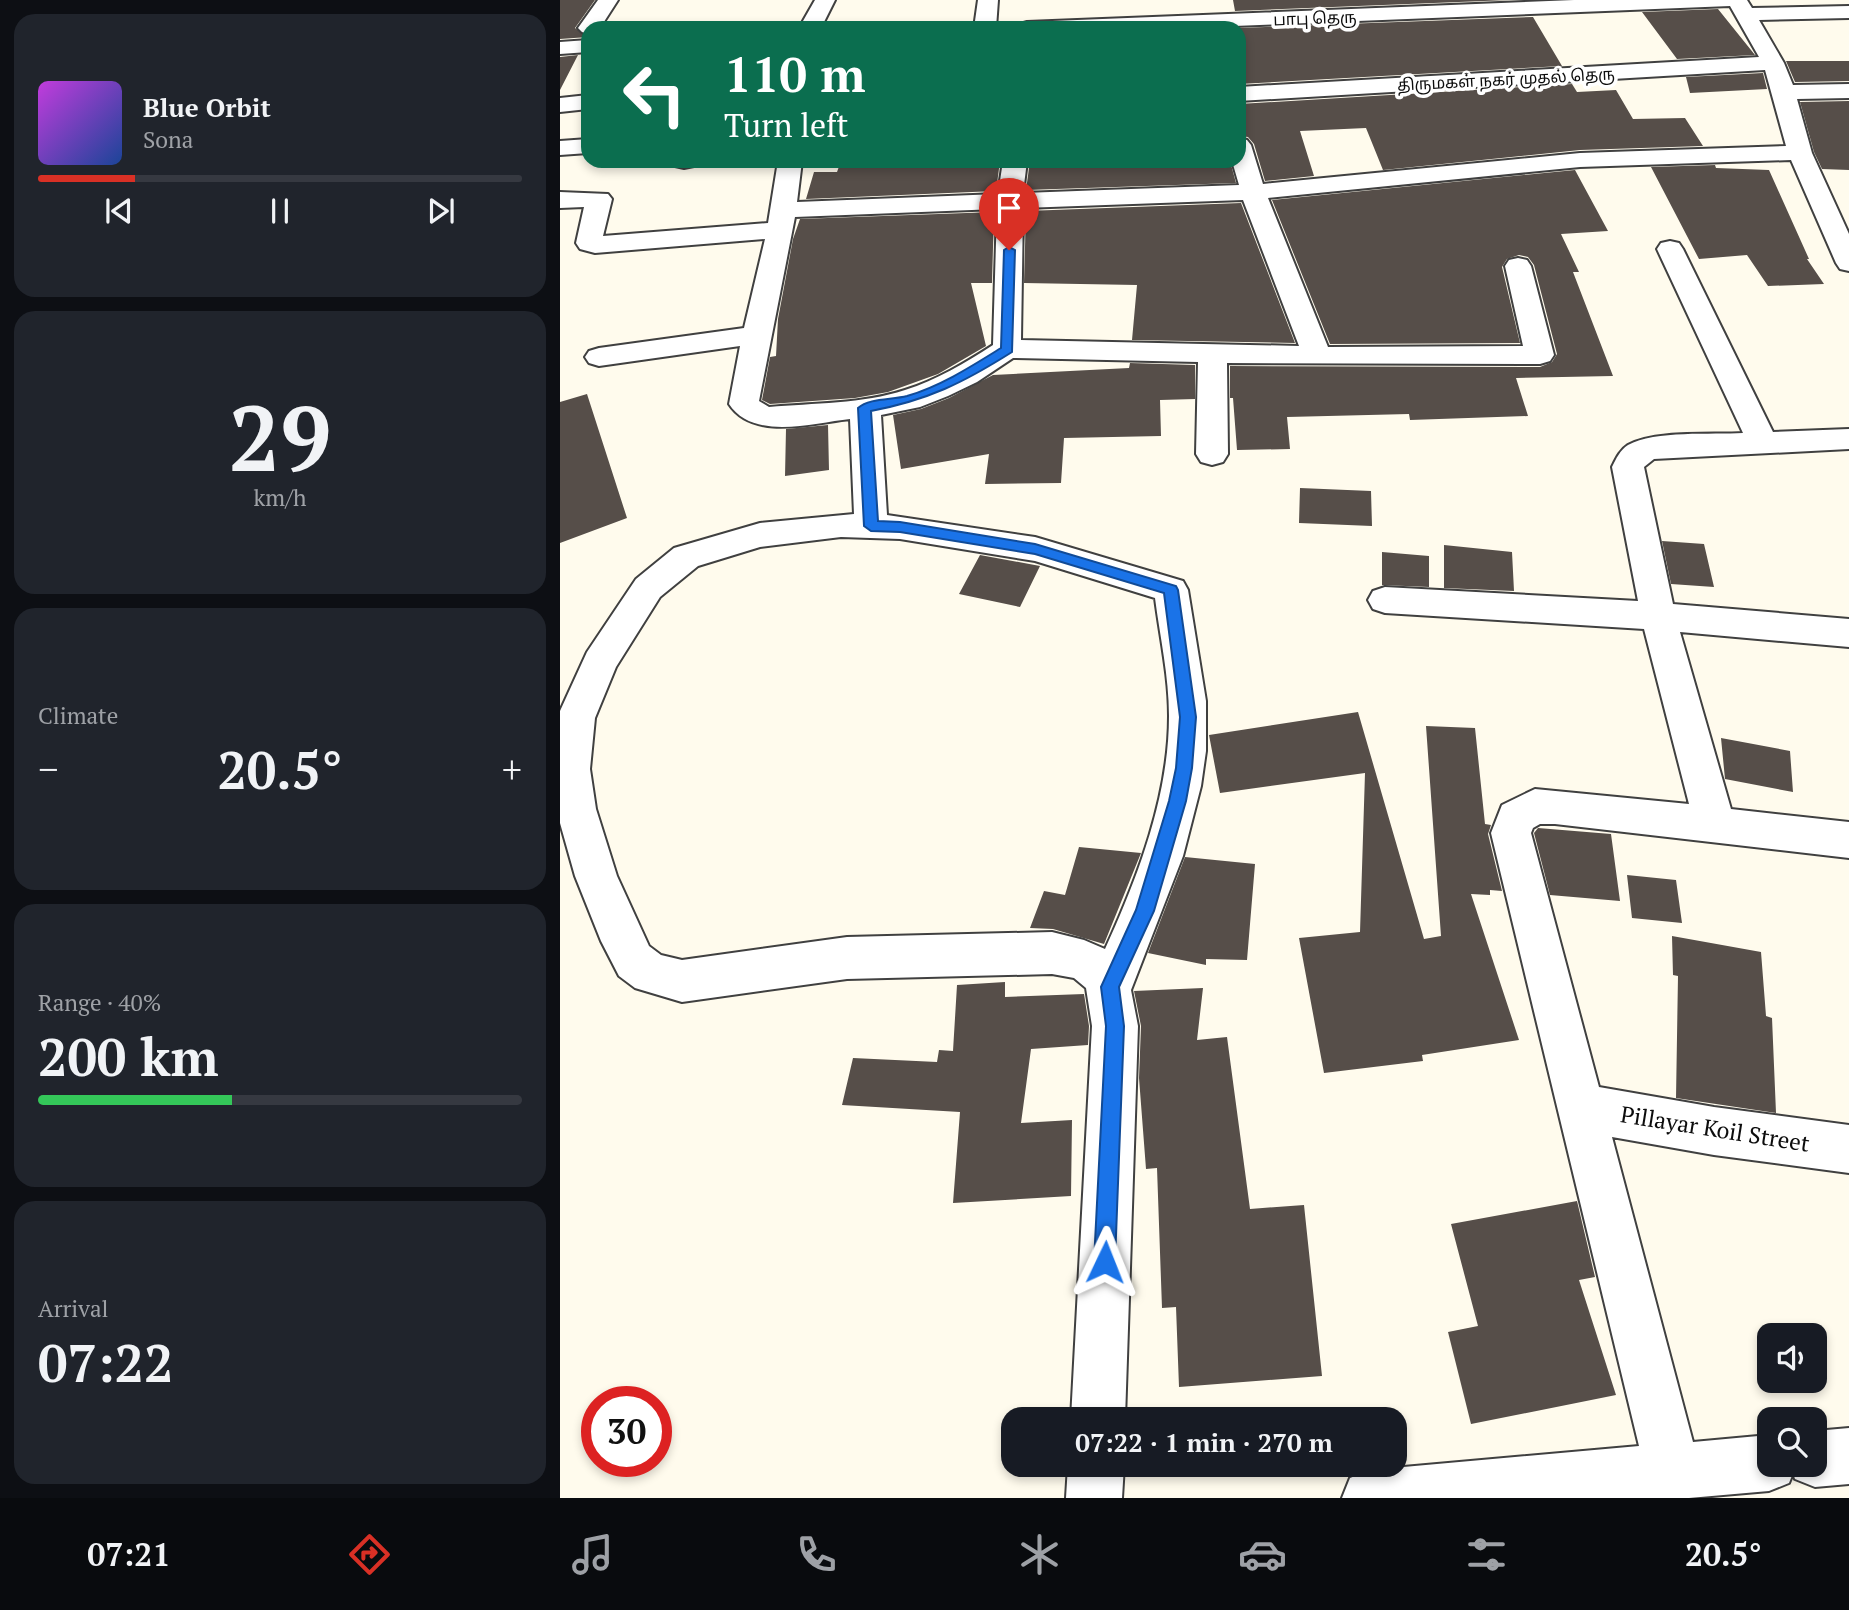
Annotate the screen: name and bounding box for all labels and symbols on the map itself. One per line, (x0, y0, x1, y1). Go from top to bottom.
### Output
street label: பாபு தெரு (1273, 6, 1357, 31)
street label: திருமகள் நகர் முதல் தெரு (1397, 62, 1616, 97)
pin (979, 178, 1039, 250)
street label: Pillayar Koil Street (1618, 1098, 1812, 1159)
position arrow (1068, 1225, 1142, 1299)
speed limit sign: 30 (581, 1386, 672, 1477)

